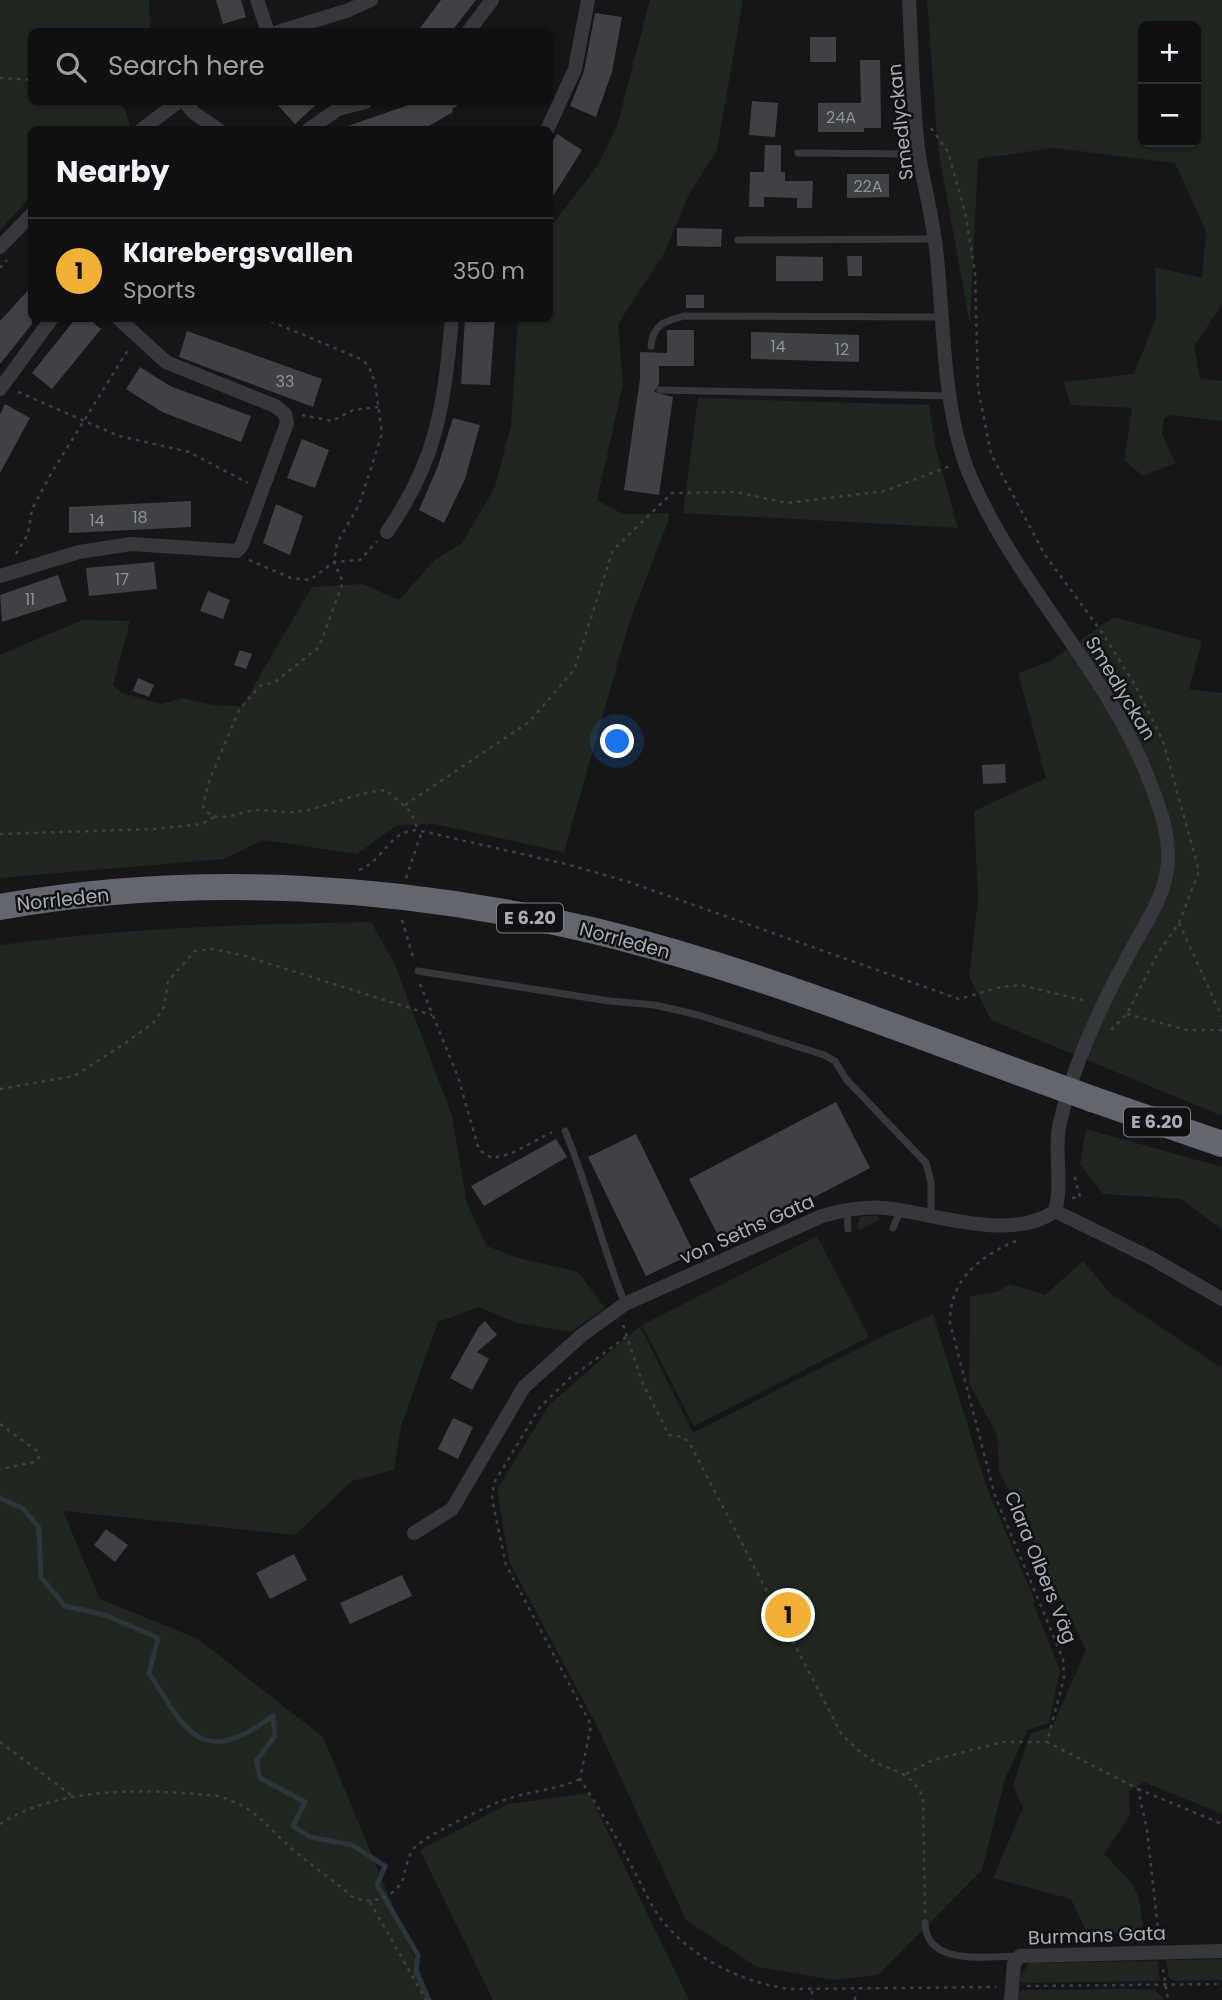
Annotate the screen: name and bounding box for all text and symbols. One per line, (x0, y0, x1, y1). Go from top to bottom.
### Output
map controls (1138, 21, 1201, 147)
button: + (1138, 21, 1201, 84)
search box (28, 28, 553, 105)
icon: search (52, 48, 90, 86)
text: Search here (108, 48, 265, 84)
street label: Smedlyckan (881, 62, 920, 182)
button: − (1138, 84, 1201, 147)
house number: 24A (826, 106, 856, 129)
text: Nearby (56, 150, 170, 193)
house number: 22A (853, 175, 883, 198)
text: Klarebergsvallen (123, 235, 353, 271)
text: 1 (75, 255, 83, 287)
text: 350 m (453, 255, 525, 287)
text: Sports (123, 274, 196, 306)
house number: 14 (770, 335, 786, 358)
house number: 12 (835, 338, 849, 361)
house number: 33 (276, 370, 294, 393)
house number: 18 (132, 506, 148, 529)
house number: 14 (89, 509, 105, 532)
house number: 17 (115, 568, 129, 591)
house number: 11 (25, 588, 35, 611)
street label: Smedlyckan (1079, 631, 1162, 745)
your location (600, 724, 634, 758)
street label: Norrleden (15, 881, 111, 918)
road number: E 6.20 (497, 903, 563, 932)
street label: Norrleden (576, 915, 673, 966)
road number: E 6.20 (1124, 1107, 1190, 1136)
street label: von Seths Gata (676, 1188, 819, 1271)
street label: Clara Olbers Väg (998, 1487, 1083, 1647)
pin: 1 (765, 1589, 811, 1641)
street label: Burmans Gata (1028, 1920, 1166, 1951)

